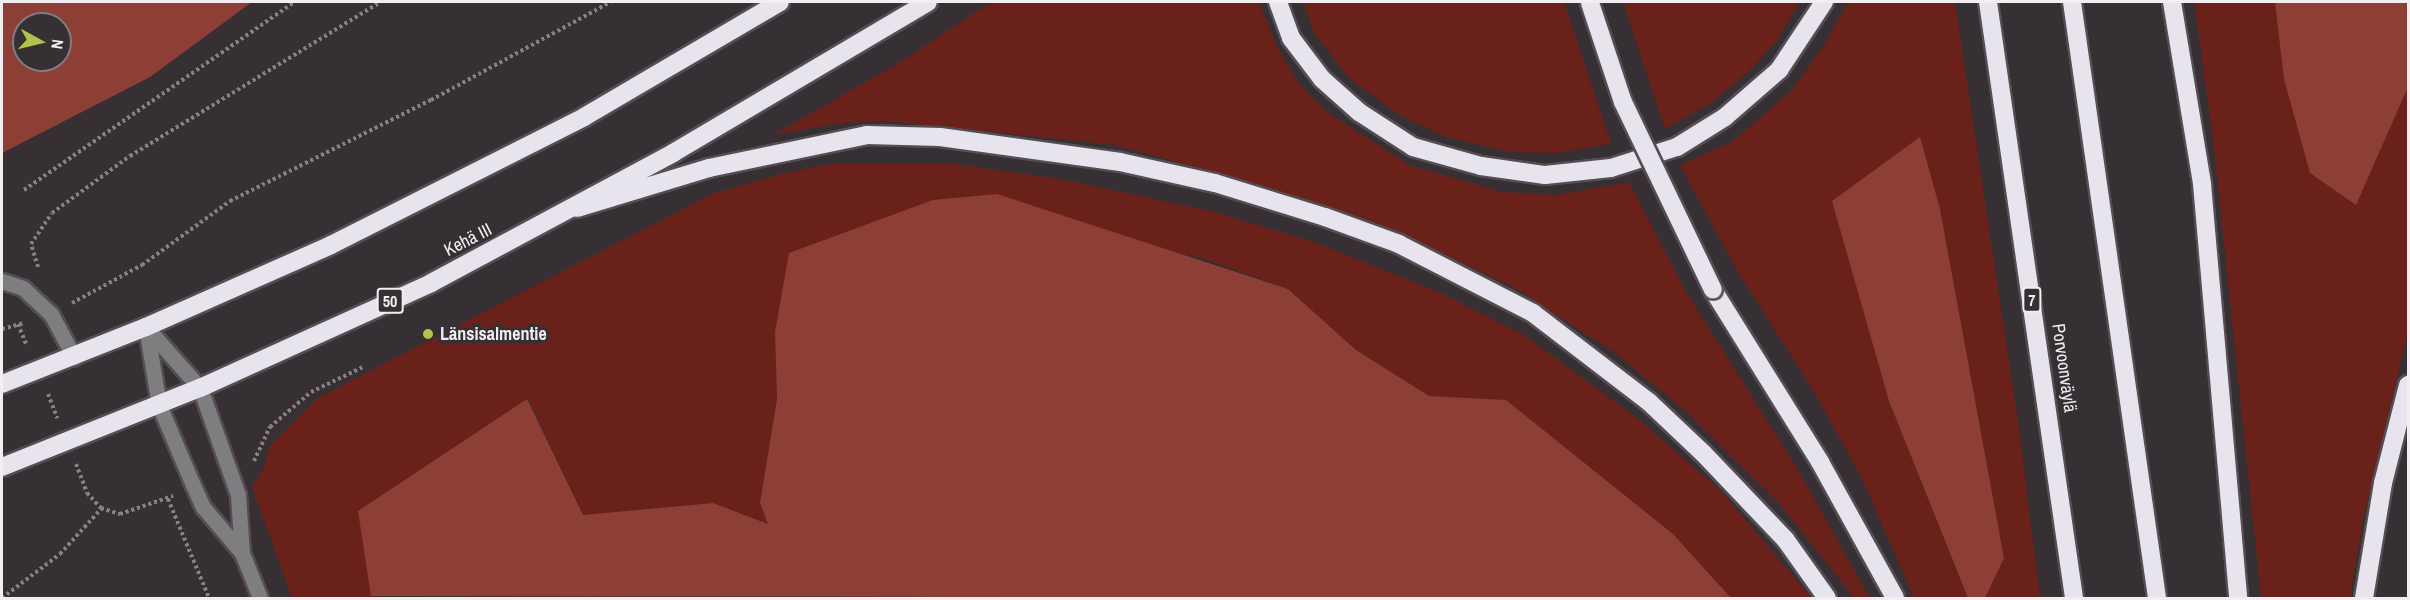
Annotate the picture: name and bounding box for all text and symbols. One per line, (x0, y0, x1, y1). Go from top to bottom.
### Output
north arrow (12, 12, 72, 72)
text: N (46, 38, 69, 50)
street label: Kehä III (440, 219, 496, 261)
road number: 7 (2022, 287, 2042, 313)
road number: 50 (376, 288, 404, 314)
street label: Porvoonväylä (2047, 322, 2081, 414)
place label: Länsisalmentie (440, 323, 547, 345)
marker: Länsisalmentie (421, 327, 435, 341)

